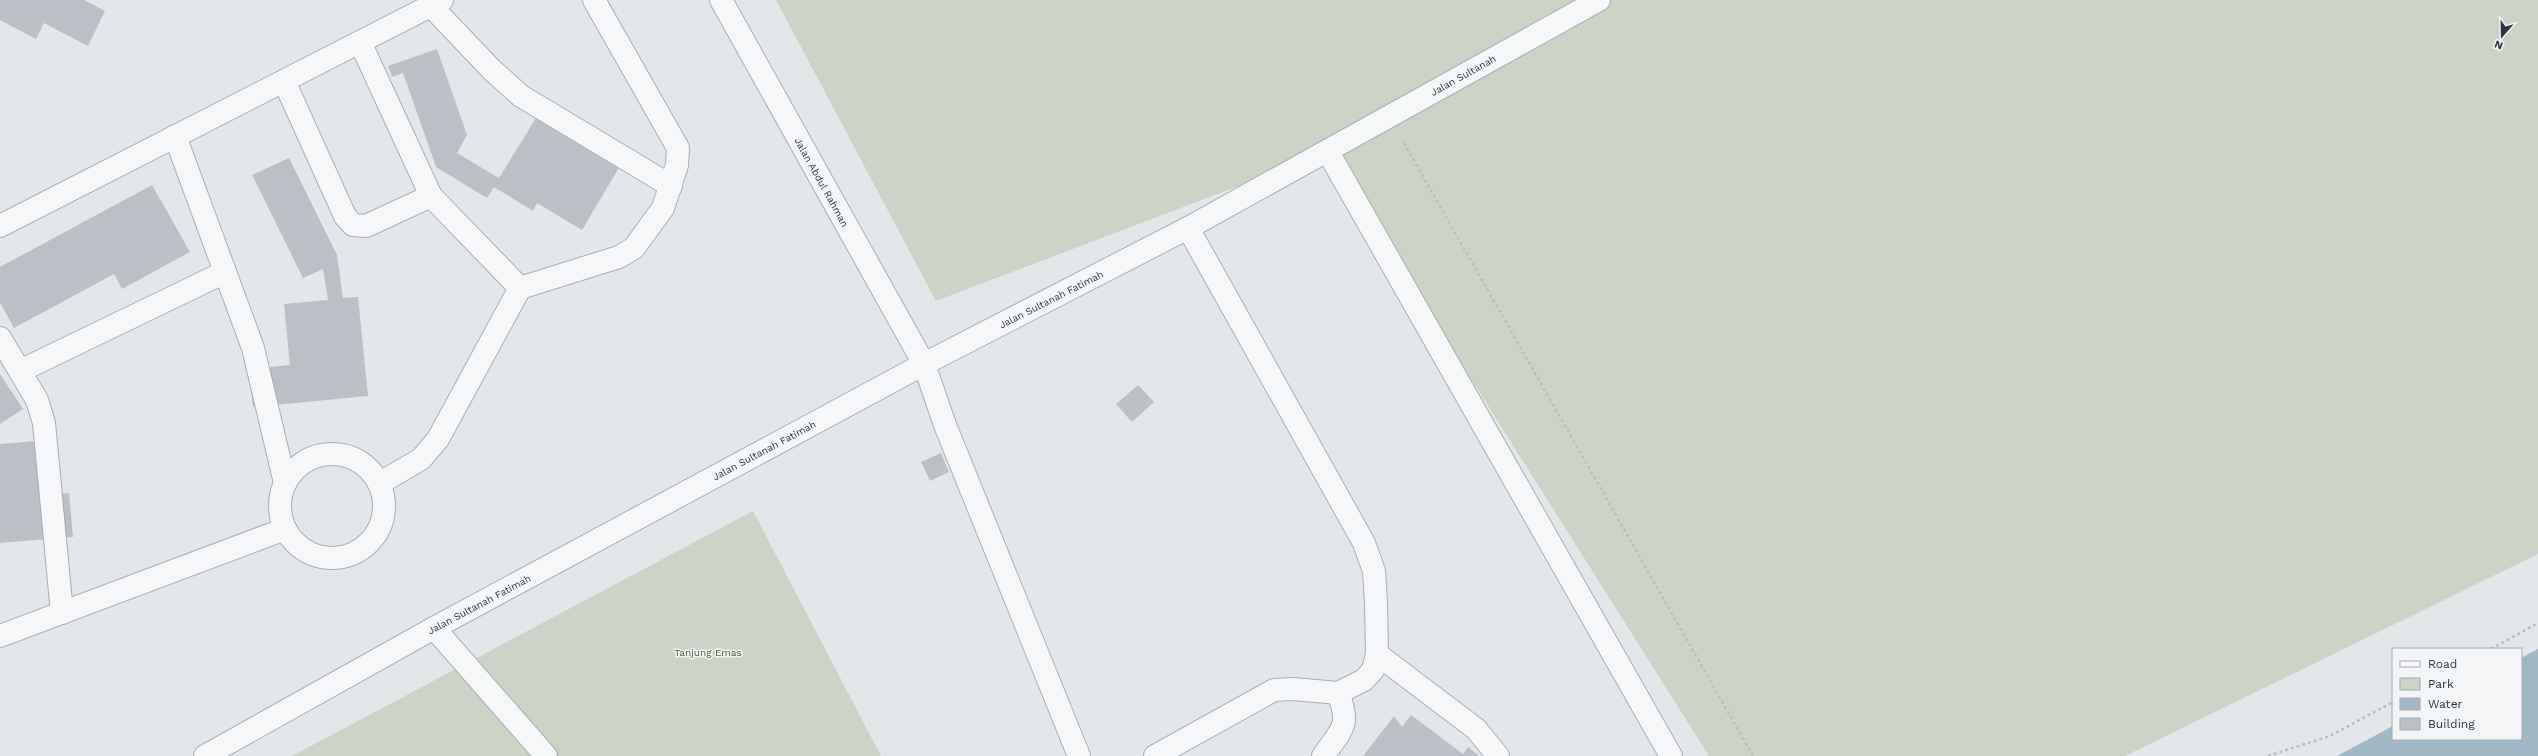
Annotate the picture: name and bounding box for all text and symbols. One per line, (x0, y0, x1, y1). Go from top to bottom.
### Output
north arrow (2482, 16, 2522, 56)
text: N (2493, 37, 2505, 52)
street label: Jalan Sultanah (1429, 53, 1498, 98)
street label: Jalan Abdul Rahman (792, 136, 851, 229)
street label: Jalan Sultanah Fatimah (997, 268, 1105, 331)
street label: Jalan Sultanah Fatimah (711, 418, 818, 482)
street label: Jalan Sultanah Fatimah (426, 572, 533, 636)
park label: Tanjung Emas (674, 647, 742, 658)
legend (2392, 648, 2522, 740)
text: Road (2428, 657, 2457, 671)
text: Park (2428, 677, 2454, 691)
text: Water (2428, 697, 2463, 711)
text: Building (2428, 717, 2475, 731)

